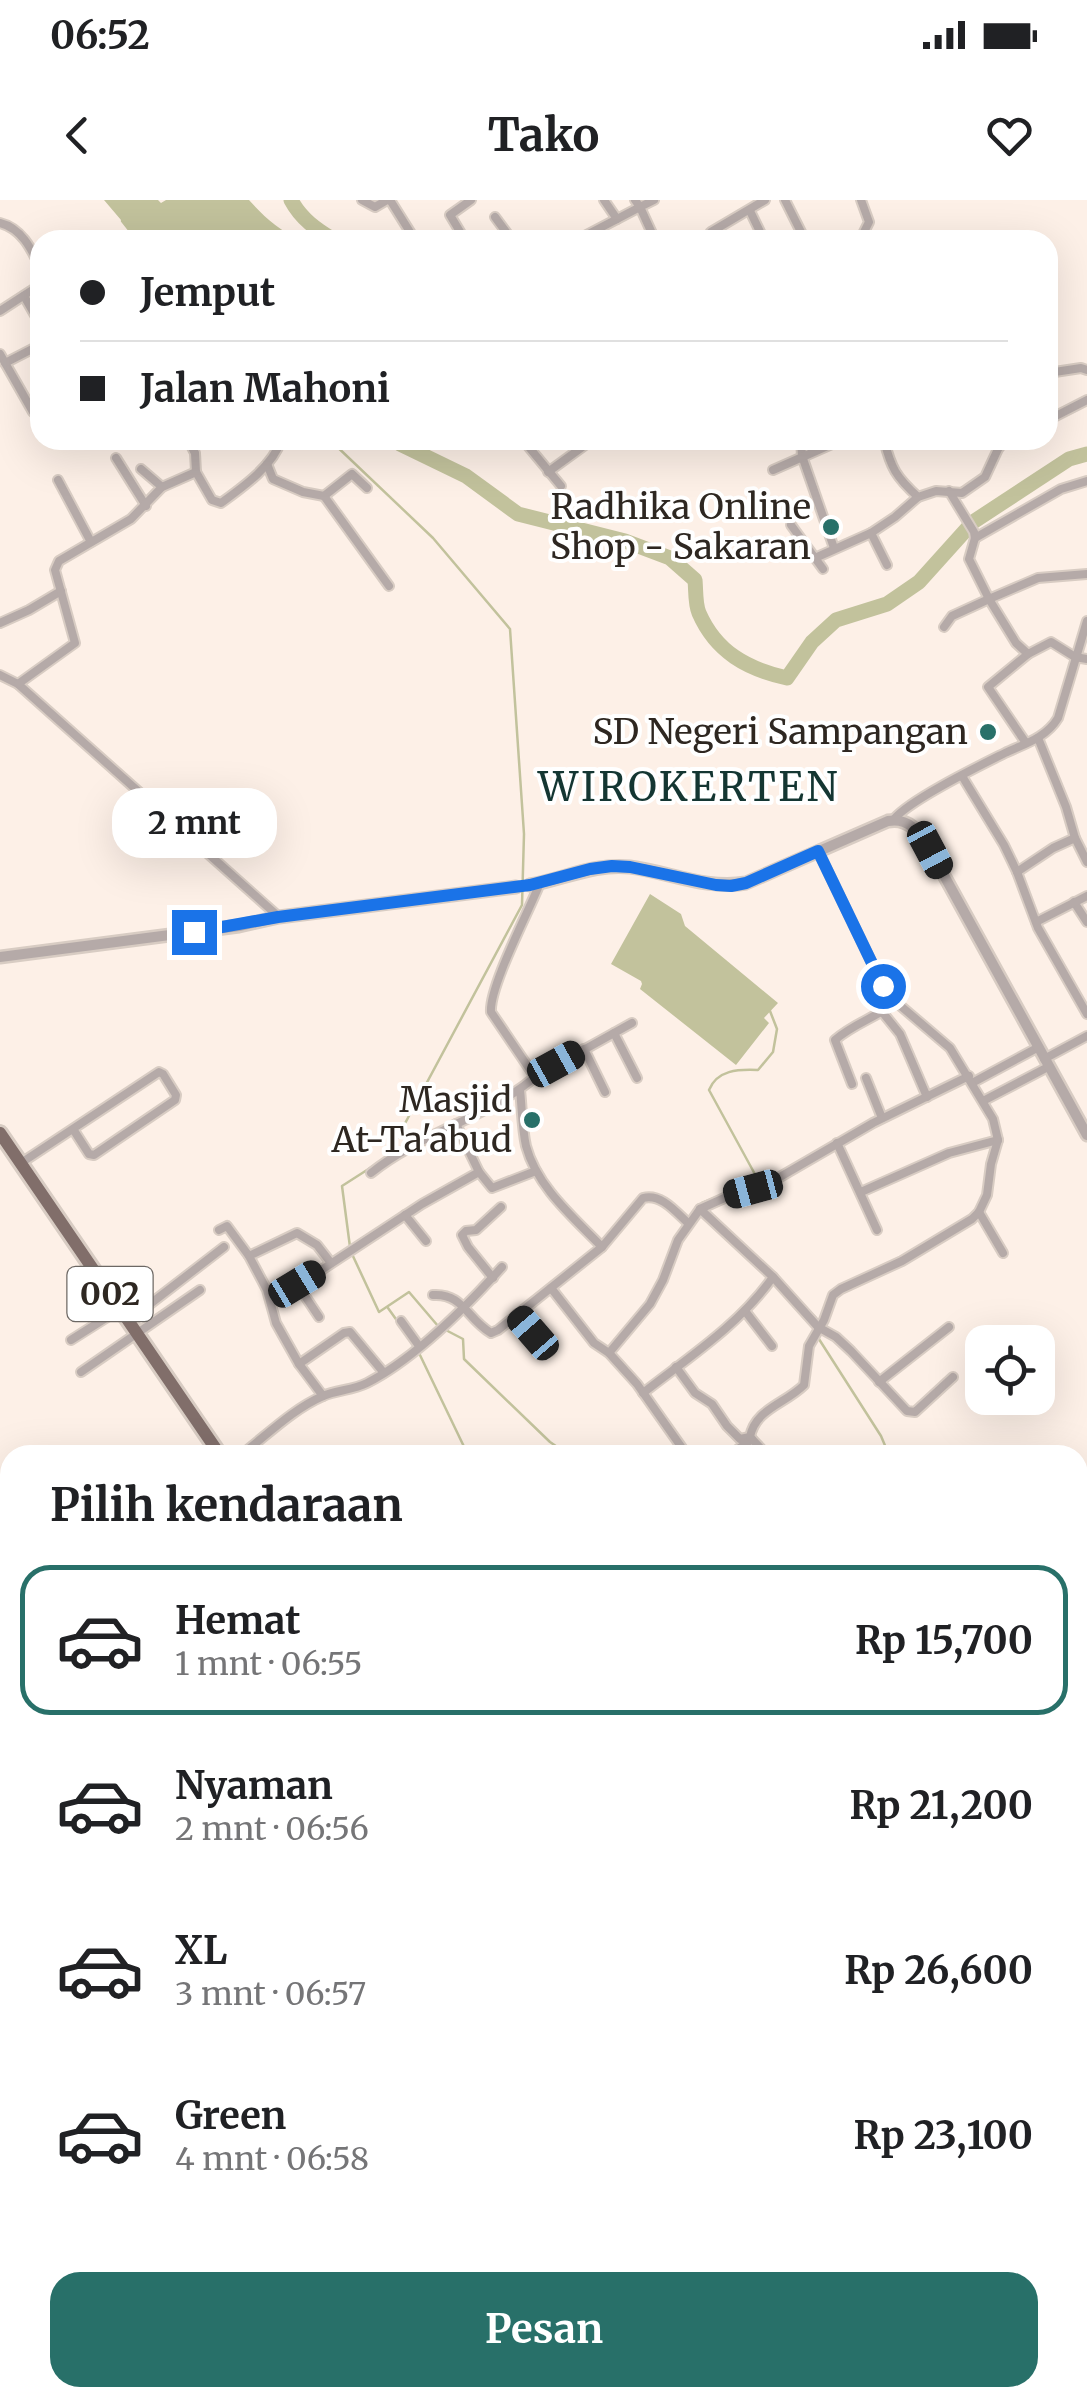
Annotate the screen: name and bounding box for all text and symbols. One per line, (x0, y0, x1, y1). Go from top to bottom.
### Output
text: 06:52 (50, 12, 150, 59)
text: Tako (488, 107, 599, 163)
icon: back (50, 108, 105, 163)
icon: heart (982, 108, 1037, 163)
text: Jemput (140, 269, 275, 316)
text: Jalan Mahoni (140, 365, 390, 412)
place label: Radhika Online Shop - Sakaran (550, 485, 811, 569)
marker: Radhika Online Shop - Sakaran (820, 516, 842, 538)
place label: SD Negeri Sampangan (592, 710, 968, 754)
marker: SD Negeri Sampangan (977, 721, 999, 743)
district label: WIROKERTEN (537, 762, 840, 812)
callout: 2 mnt (111, 787, 276, 857)
text: 2 mnt (148, 803, 241, 843)
car (903, 816, 957, 884)
route end (172, 910, 217, 955)
route start (861, 964, 906, 1009)
car (522, 1036, 590, 1092)
place label: Masjid At-Ta'abud (330, 1078, 512, 1162)
marker: Masjid At-Ta'abud (521, 1109, 543, 1131)
car (720, 1167, 786, 1211)
car (264, 1256, 330, 1312)
road number: 002 (68, 1267, 152, 1321)
car (502, 1301, 564, 1365)
map controls (965, 1325, 1055, 1415)
button: locate (965, 1325, 1055, 1415)
text: Pilih kendaraan (50, 1477, 403, 1533)
icon: car (55, 1595, 145, 1685)
text: Hemat (175, 1597, 300, 1644)
text: Rp 15,700 (855, 1617, 1033, 1664)
text: 1 mnt · 06:55 (175, 1644, 362, 1684)
icon: car (55, 1760, 145, 1850)
text: Nyaman (175, 1762, 333, 1809)
text: Rp 21,200 (849, 1782, 1033, 1829)
text: 2 mnt · 06:56 (175, 1809, 369, 1849)
icon: car (55, 1925, 145, 2015)
text: XL (175, 1927, 227, 1974)
text: Rp 26,600 (844, 1947, 1033, 1994)
text: 3 mnt · 06:57 (175, 1974, 366, 2014)
icon: car (55, 2090, 145, 2180)
text: Green (175, 2092, 286, 2139)
text: Rp 23,100 (854, 2112, 1033, 2159)
text: 4 mnt · 06:58 (175, 2139, 369, 2179)
button: Pesan (50, 2272, 1038, 2387)

